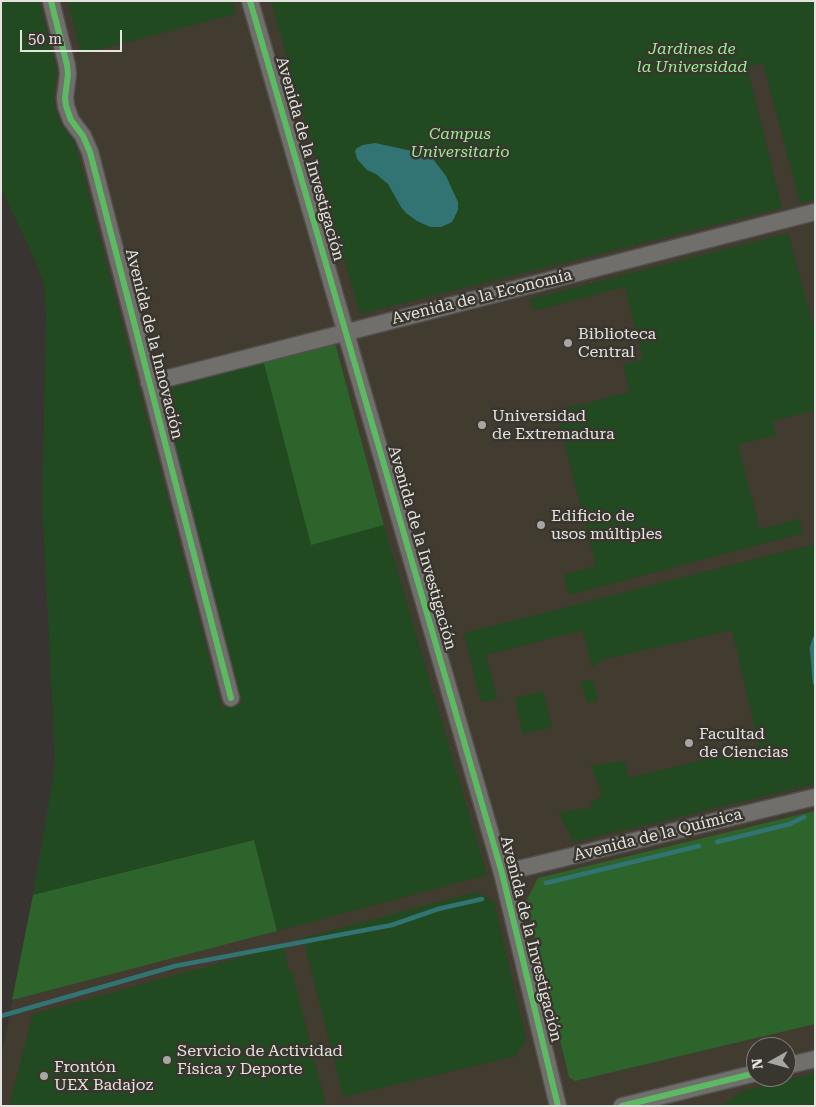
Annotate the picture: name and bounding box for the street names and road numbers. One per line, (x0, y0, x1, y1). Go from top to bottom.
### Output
street label: Avenida de la Investigación (272, 55, 348, 263)
street label: Avenida de la Innovación (121, 247, 187, 441)
street label: Avenida de la Economía (390, 265, 574, 329)
street label: Avenida de la Investigación (384, 444, 460, 652)
street label: Avenida de la Química (572, 805, 744, 865)
street label: Avenida de la Investigación (496, 834, 566, 1044)

